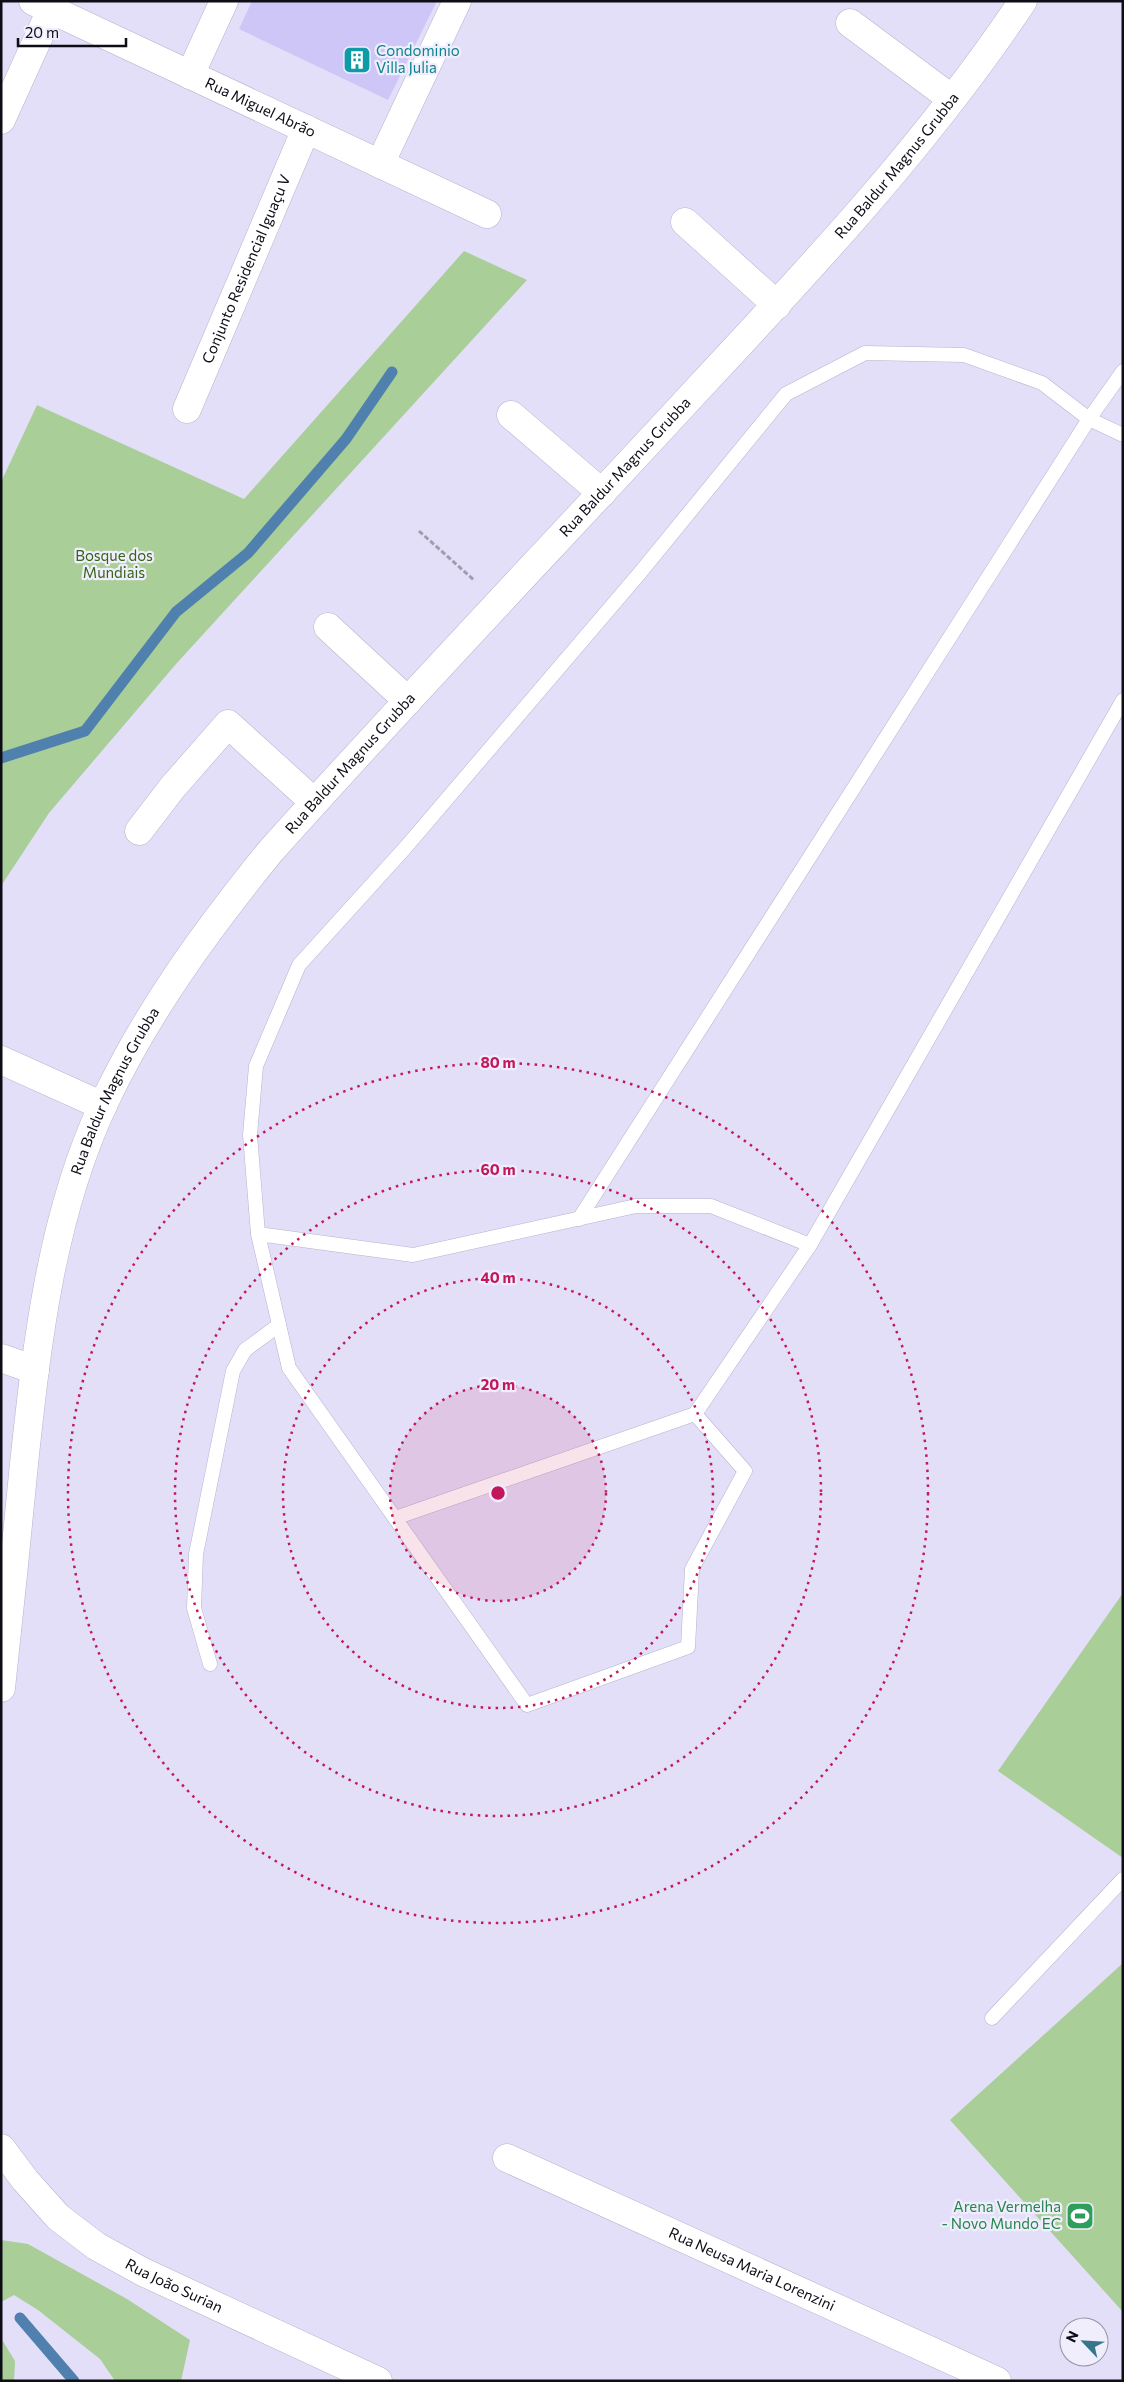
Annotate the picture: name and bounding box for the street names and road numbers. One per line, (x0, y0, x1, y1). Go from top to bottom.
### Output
street label: Rua Miguel Abrão (202, 73, 319, 140)
street label: Rua Baldur Magnus Grubba (830, 89, 962, 242)
street label: Conjunto Residencial Iguaçu V (197, 172, 294, 366)
street label: Rua Baldur Magnus Grubba (555, 393, 694, 540)
street label: Rua Baldur Magnus Grubba (281, 689, 418, 837)
street label: Rua Baldur Magnus Grubba (66, 1004, 162, 1177)
street label: Rua Neusa Maria Lorenzini (666, 2223, 838, 2314)
street label: Rua João Surian (123, 2254, 226, 2316)

